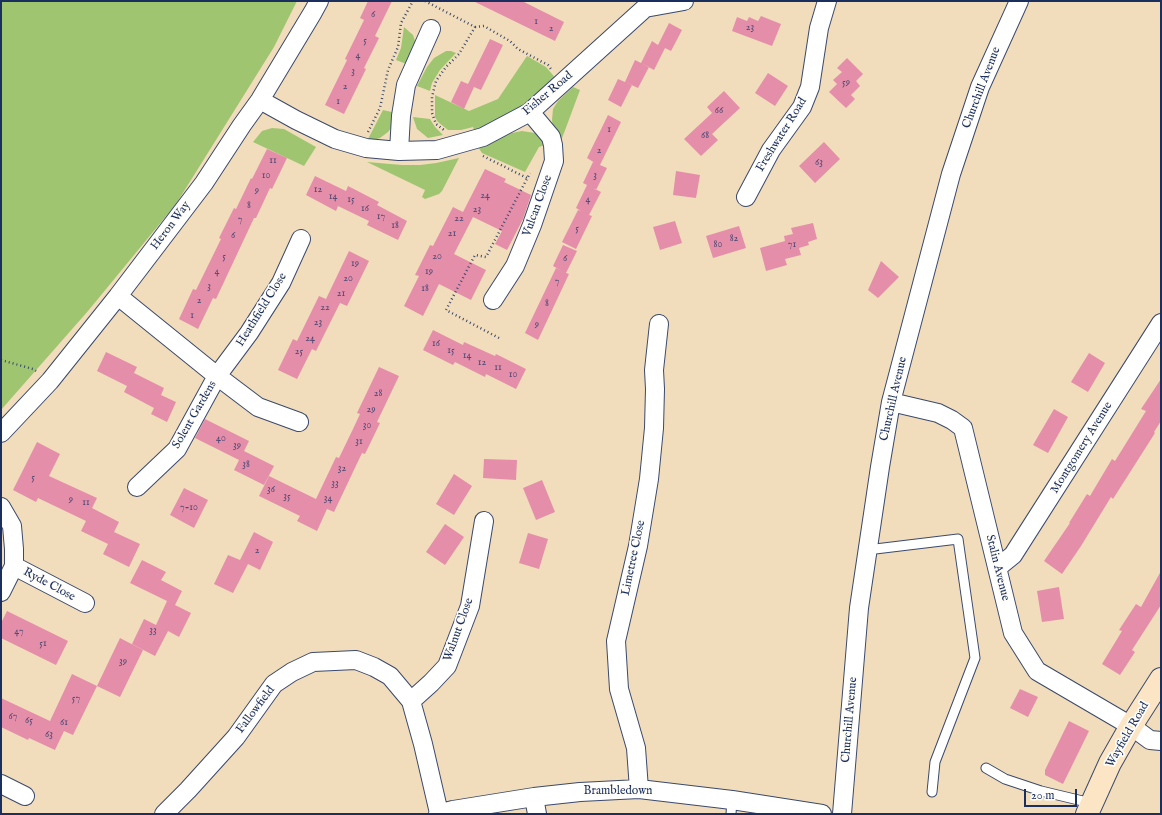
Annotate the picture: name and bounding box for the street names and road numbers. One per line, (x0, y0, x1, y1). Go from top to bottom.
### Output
street label: Churchill Avenue (960, 45, 1004, 131)
street label: Fisher Road (520, 69, 576, 119)
street label: Freshwater Road (753, 95, 811, 175)
street label: Vulcan Close (520, 173, 556, 239)
street label: Heron Way (148, 199, 194, 253)
street label: Heathfield Close (234, 271, 290, 349)
street label: Churchill Avenue (877, 355, 911, 443)
street label: Solent Gardens (170, 378, 220, 452)
street label: Montgomery Avenue (1048, 400, 1116, 496)
street label: Limetree Close (619, 519, 649, 597)
street label: Stalin Avenue (982, 533, 1012, 603)
street label: Ryde Close (21, 565, 77, 605)
street label: Walnut Close (441, 596, 477, 664)
street label: Churchill Avenue (839, 676, 861, 764)
street label: Fallowfield (234, 684, 278, 736)
street label: Wayfield Road (1103, 700, 1153, 770)
street label: Brambledown (584, 785, 652, 799)

